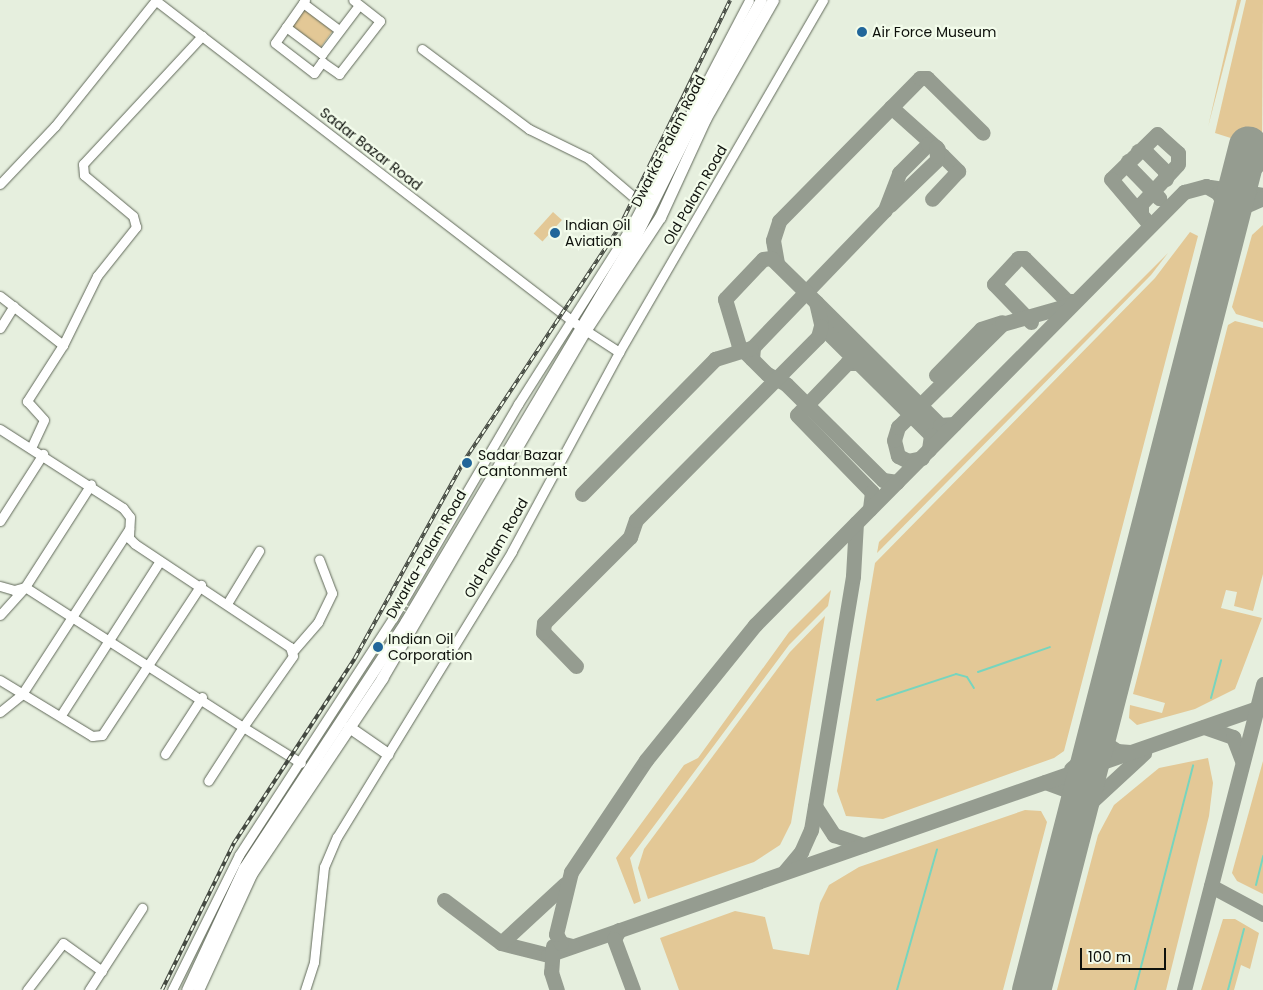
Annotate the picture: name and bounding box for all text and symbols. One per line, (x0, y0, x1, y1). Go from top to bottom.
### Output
place label: Air Force Museum (872, 24, 996, 40)
marker: Air Force Museum (856, 26, 868, 38)
street label: Dwarka-Palam Road (627, 72, 709, 210)
street label: Sadar Bazar Road (317, 104, 425, 194)
street label: Old Palam Road (660, 142, 730, 248)
place label: Indian Oil Aviation (565, 217, 630, 250)
marker: Indian Oil Aviation (549, 227, 561, 239)
place label: Sadar Bazar Cantonment (478, 447, 567, 480)
marker: Sadar Bazar Cantonment (460, 456, 474, 470)
street label: Dwarka-Palam Road (382, 487, 470, 621)
street label: Old Palam Road (461, 495, 531, 601)
place label: Indian Oil Corporation (388, 631, 473, 664)
marker: Indian Oil Corporation (372, 641, 384, 653)
scale bar (1083, 938, 1169, 970)
text: 100 m (1088, 946, 1131, 967)

